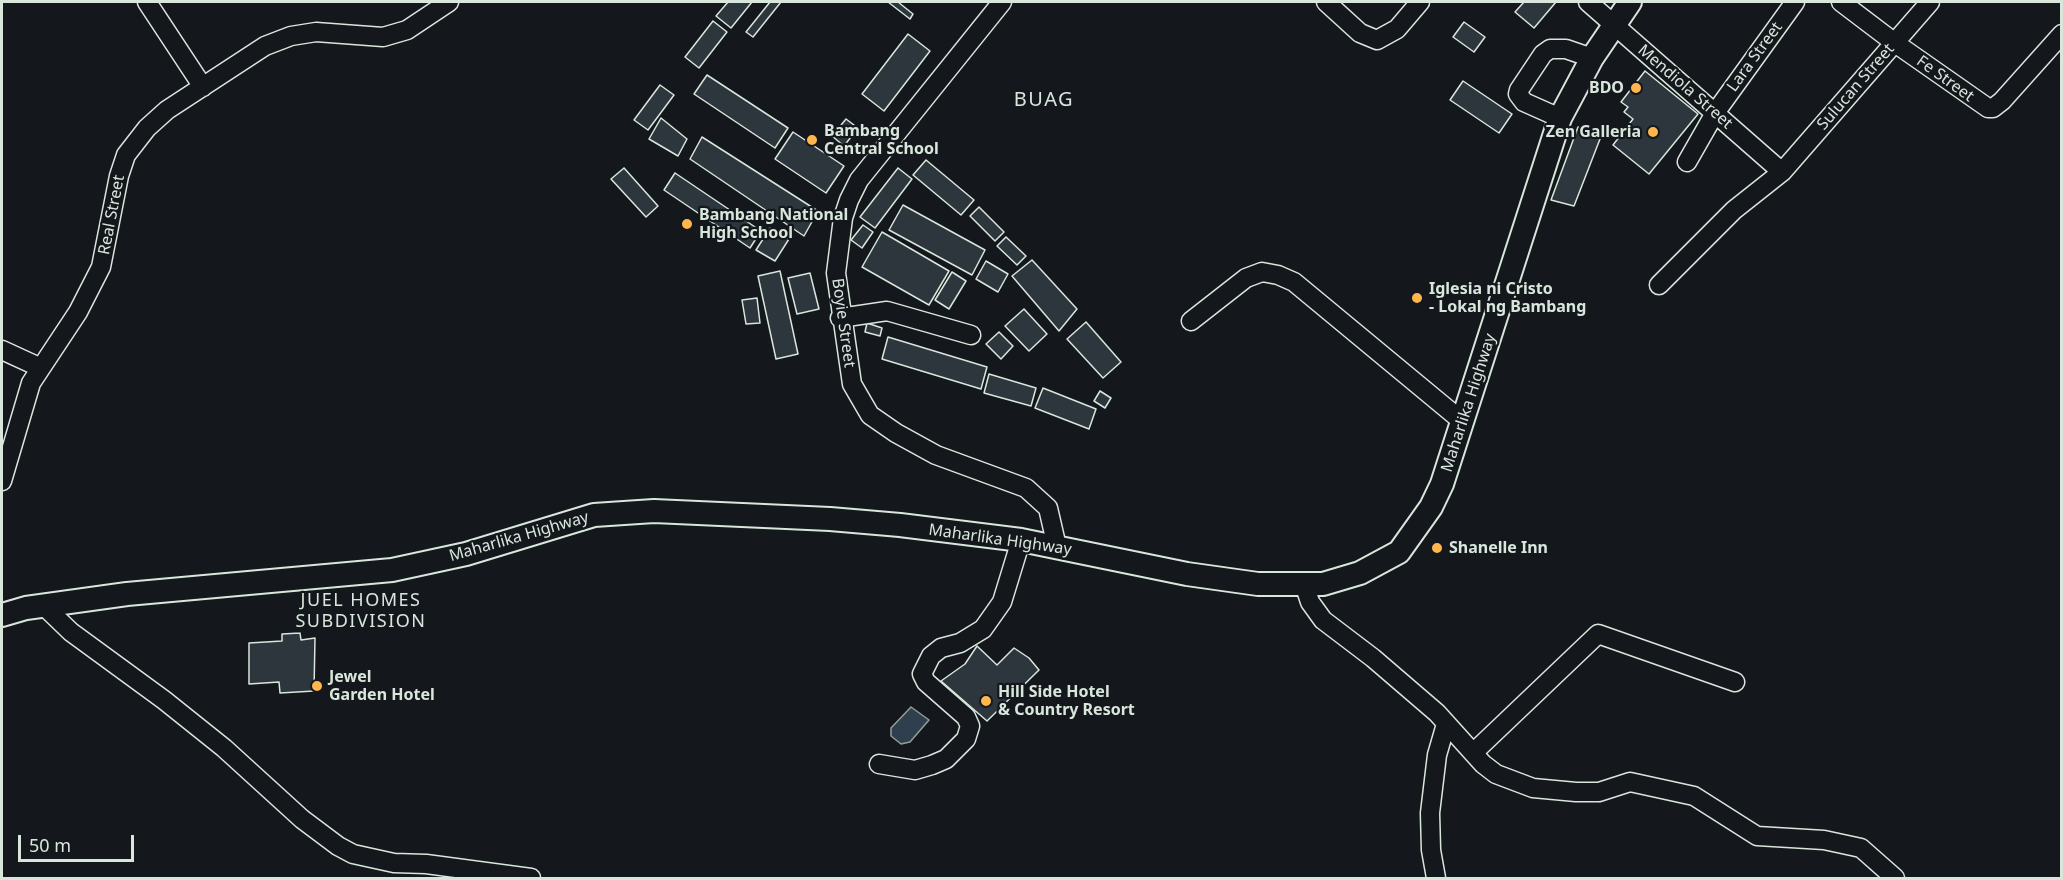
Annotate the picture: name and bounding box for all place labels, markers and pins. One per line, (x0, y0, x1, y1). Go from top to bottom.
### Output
place label: BDO (1589, 78, 1624, 98)
marker: BDO (1629, 81, 1643, 95)
place label: Bambang Central School (824, 121, 939, 159)
place label: Zen Galleria (1546, 122, 1641, 142)
marker: Zen Galleria (1646, 125, 1660, 139)
marker: Bambang Central School (805, 133, 819, 147)
place label: Bambang National High School (699, 205, 848, 243)
marker: Bambang National High School (680, 217, 694, 231)
place label: Iglesia ni Cristo - Lokal ng Bambang (1429, 279, 1586, 317)
marker: Iglesia ni Cristo - Lokal ng Bambang (1410, 291, 1424, 305)
place label: Shanelle Inn (1449, 538, 1548, 558)
marker: Shanelle Inn (1430, 541, 1444, 555)
place label: Jewel Garden Hotel (329, 667, 435, 705)
marker: Jewel Garden Hotel (310, 679, 324, 693)
place label: Hill Side Hotel & Country Resort (998, 682, 1135, 720)
marker: Hill Side Hotel & Country Resort (979, 694, 993, 708)

